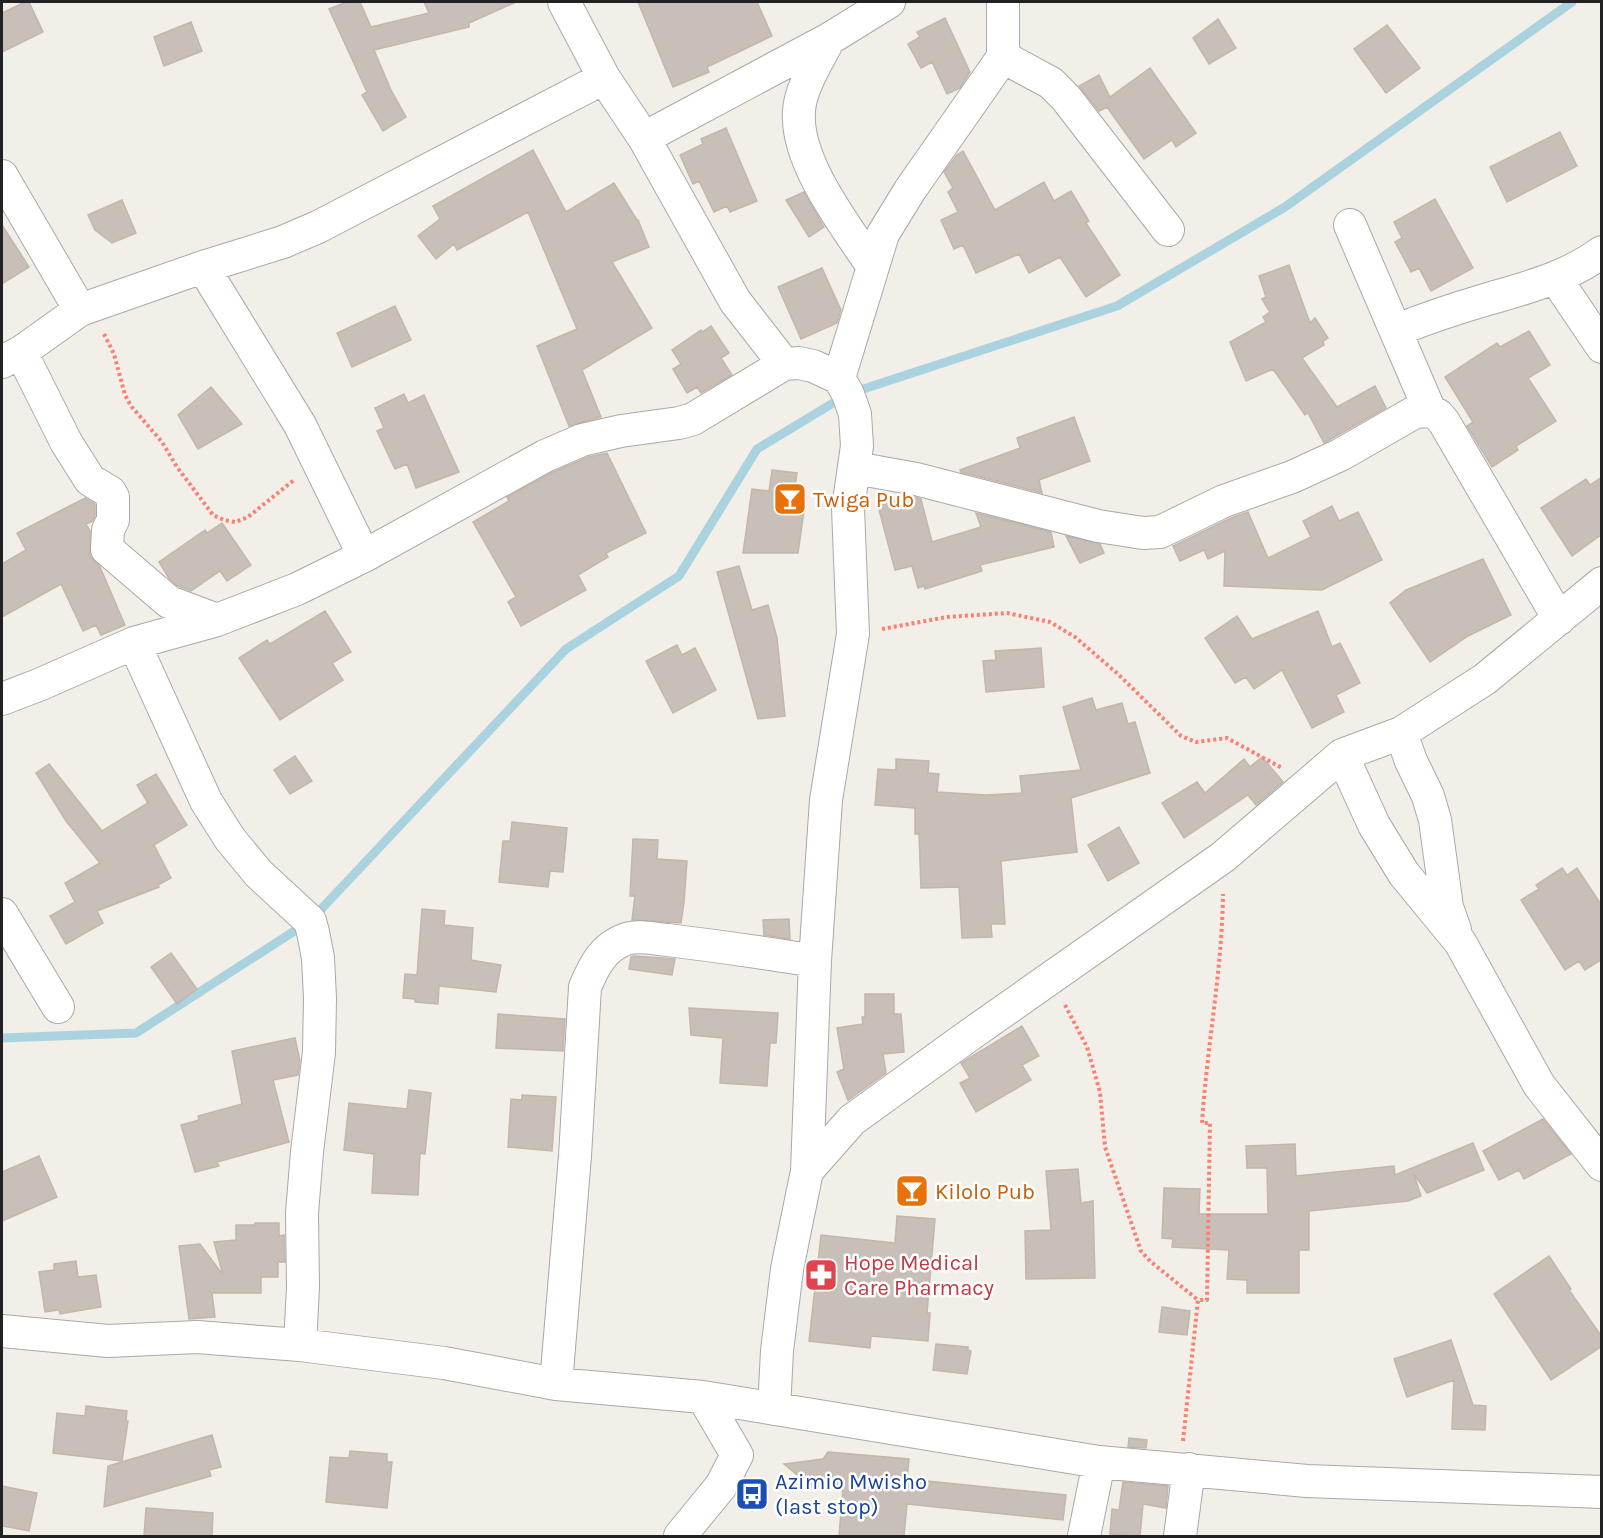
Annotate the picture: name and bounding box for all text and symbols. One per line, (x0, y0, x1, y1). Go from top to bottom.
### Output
bar icon: Twiga Pub (772, 481, 808, 517)
place label: Twiga Pub (813, 487, 914, 513)
bar icon: Kilolo Pub (894, 1173, 930, 1209)
place label: Kilolo Pub (935, 1179, 1035, 1205)
place label: Hope Medical Care Pharmacy (844, 1250, 994, 1301)
pharmacy icon: Hope Medical Care Pharmacy (803, 1257, 839, 1293)
place label: Azimio Mwisho (last stop) (775, 1469, 927, 1520)
bus stop icon: Azimio Mwisho (last stop) (734, 1476, 770, 1512)

